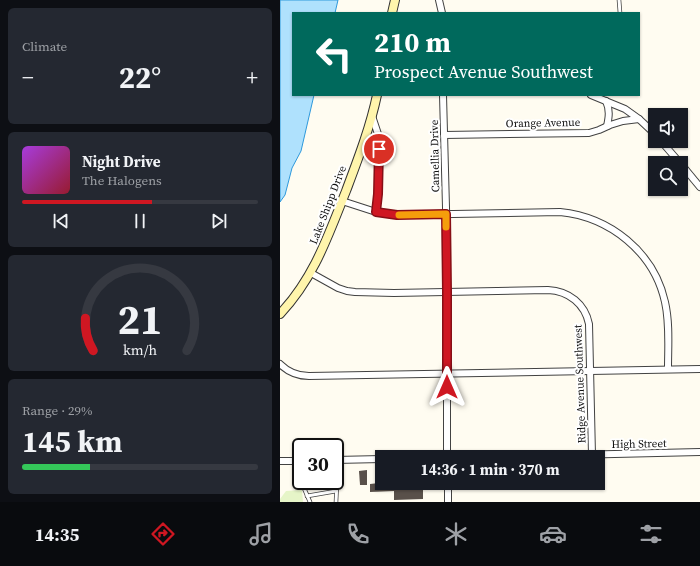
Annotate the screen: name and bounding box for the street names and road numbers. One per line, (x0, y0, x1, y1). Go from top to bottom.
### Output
street label: Orange Avenue (506, 115, 581, 131)
street label: Camellia Drive (427, 119, 443, 192)
street label: Lake Shipp Drive (306, 163, 350, 247)
street label: Ridge Avenue Southwest (570, 324, 590, 444)
street label: High Street (611, 436, 667, 452)

